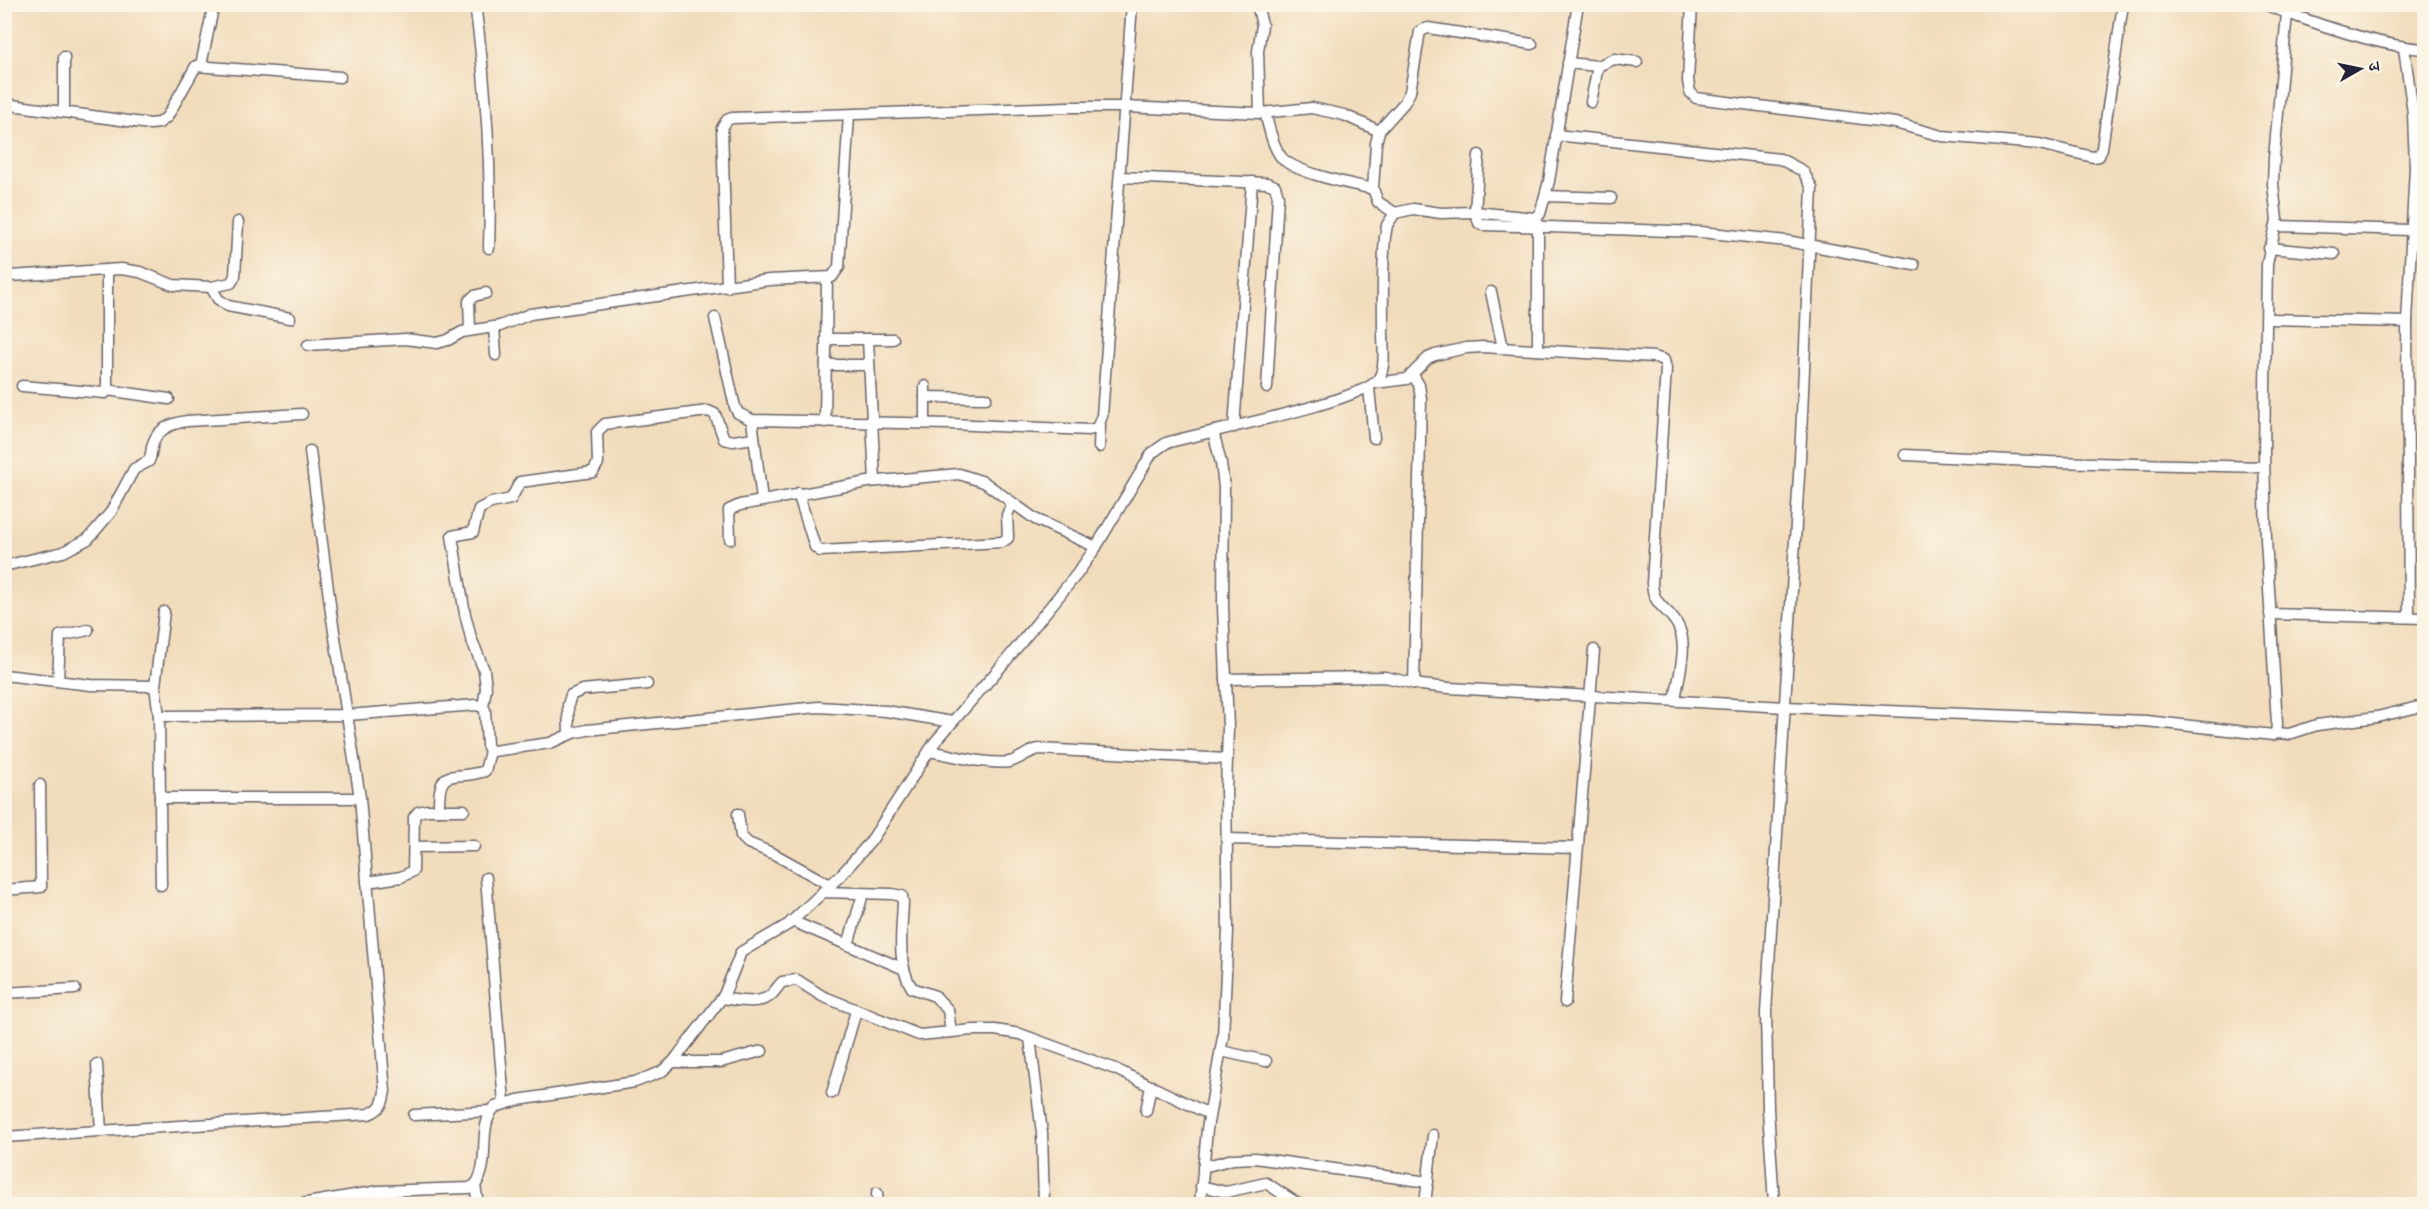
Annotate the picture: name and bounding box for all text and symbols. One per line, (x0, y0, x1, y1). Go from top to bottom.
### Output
north arrow (2330, 39, 2390, 99)
text: उ (2363, 60, 2385, 74)

